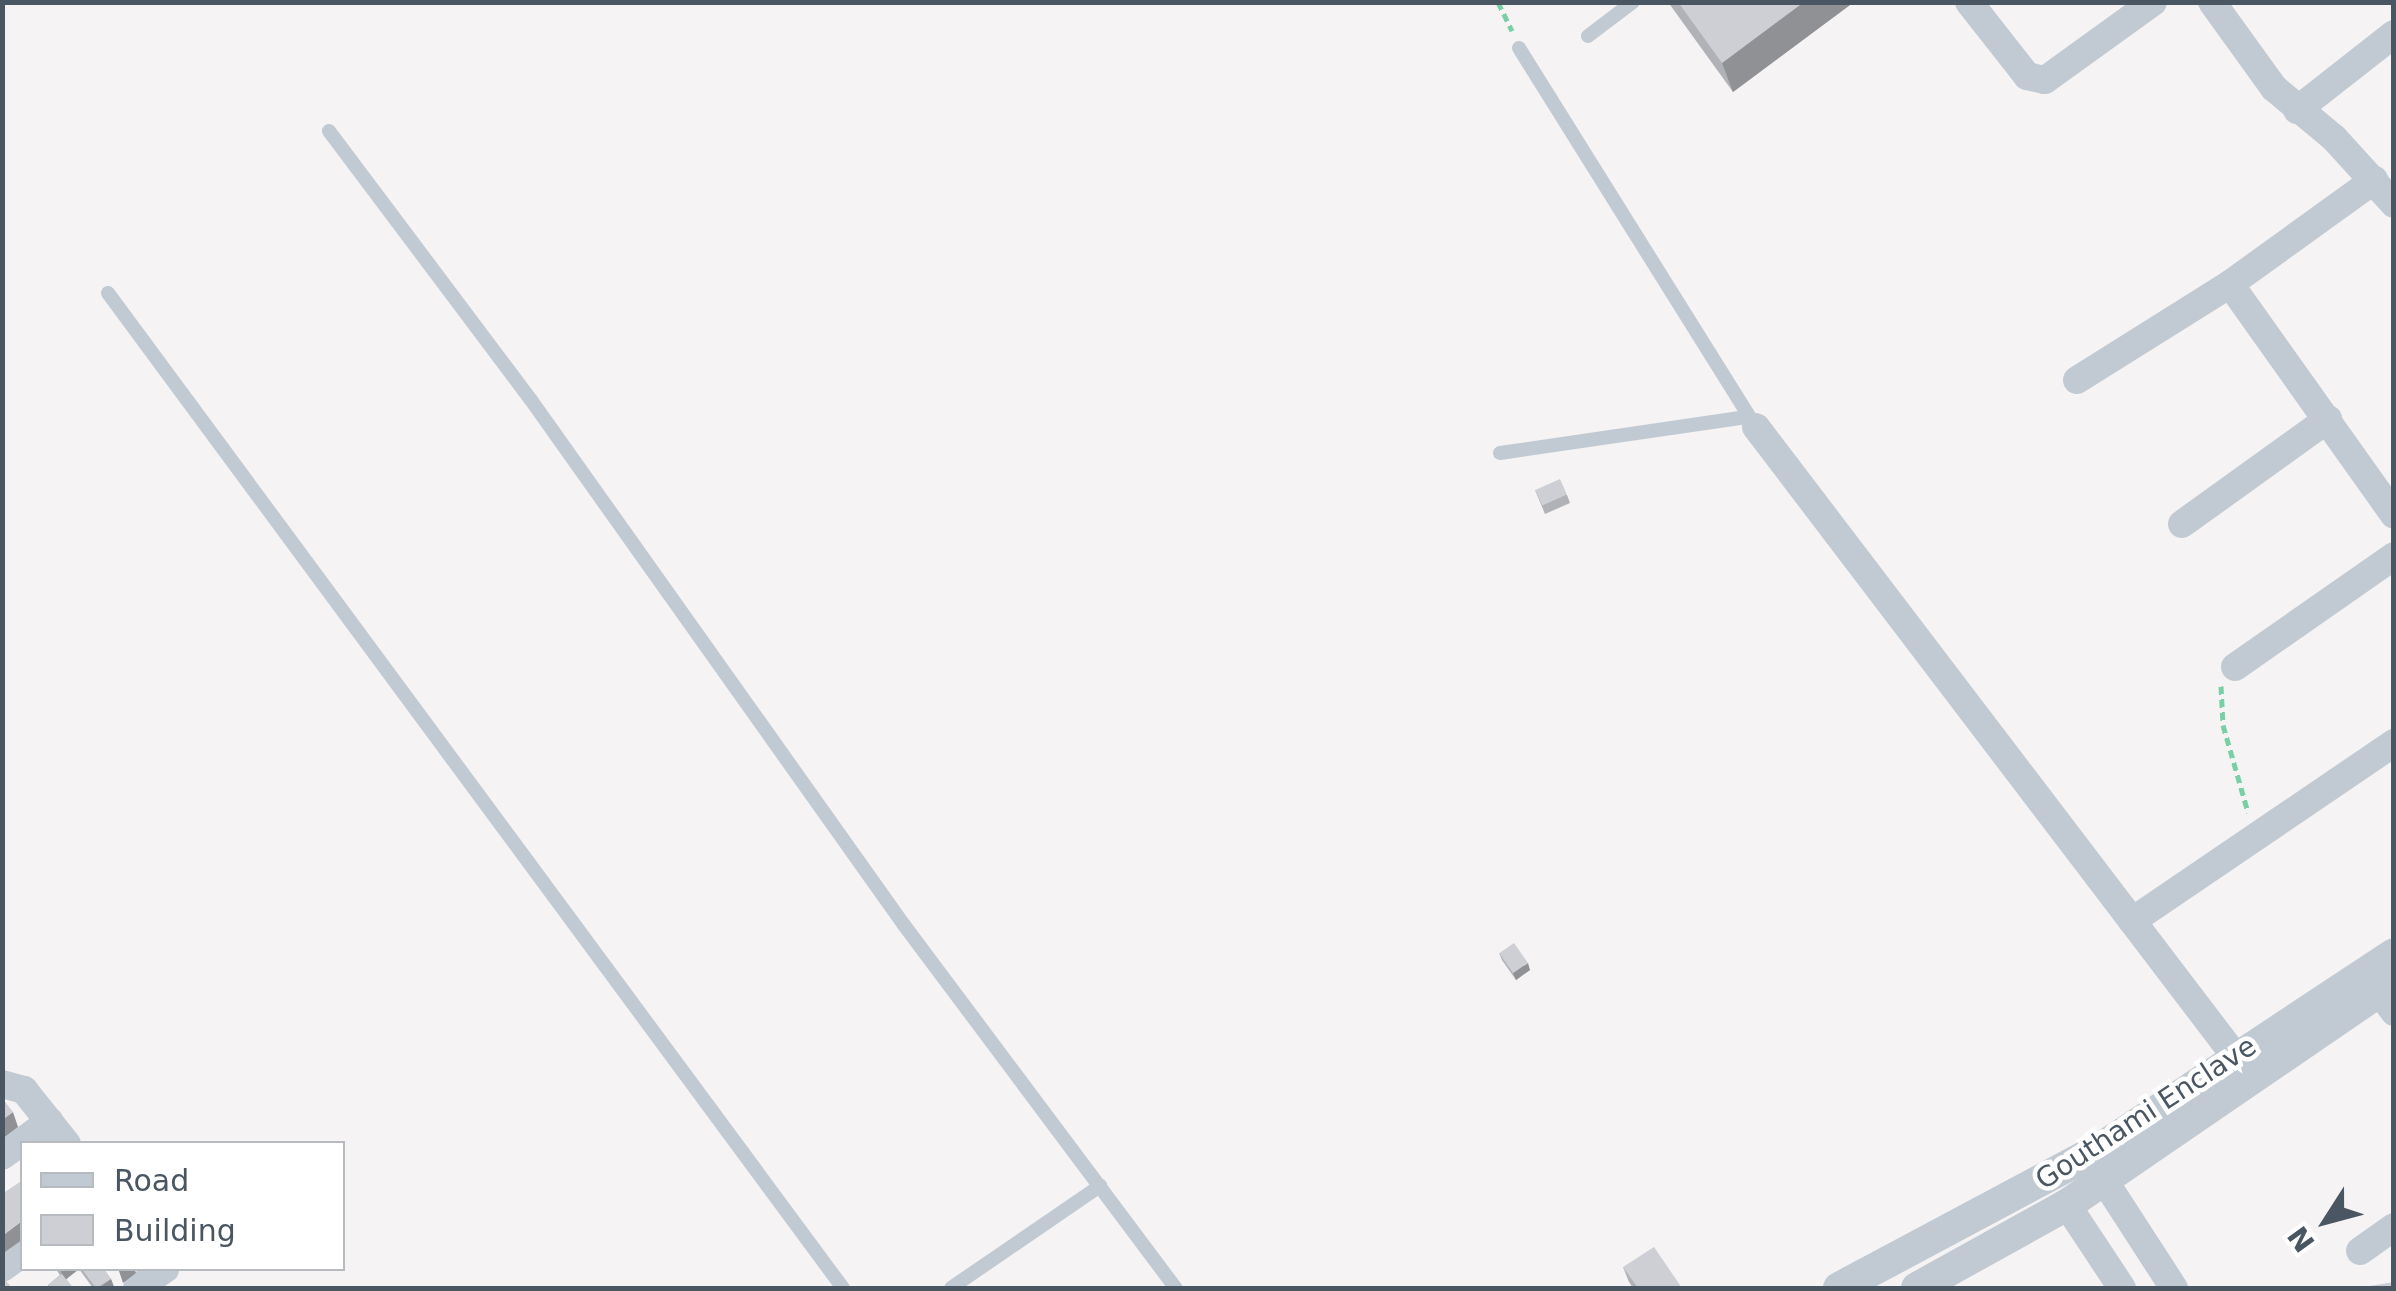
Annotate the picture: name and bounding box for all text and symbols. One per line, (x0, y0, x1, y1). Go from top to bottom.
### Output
street label: Gouthami Enclave (2030, 1029, 2262, 1197)
legend (20, 1141, 345, 1271)
text: Road (114, 1163, 189, 1198)
north arrow (2276, 1171, 2376, 1271)
text: Building (114, 1213, 236, 1248)
text: N (2281, 1220, 2322, 1258)

